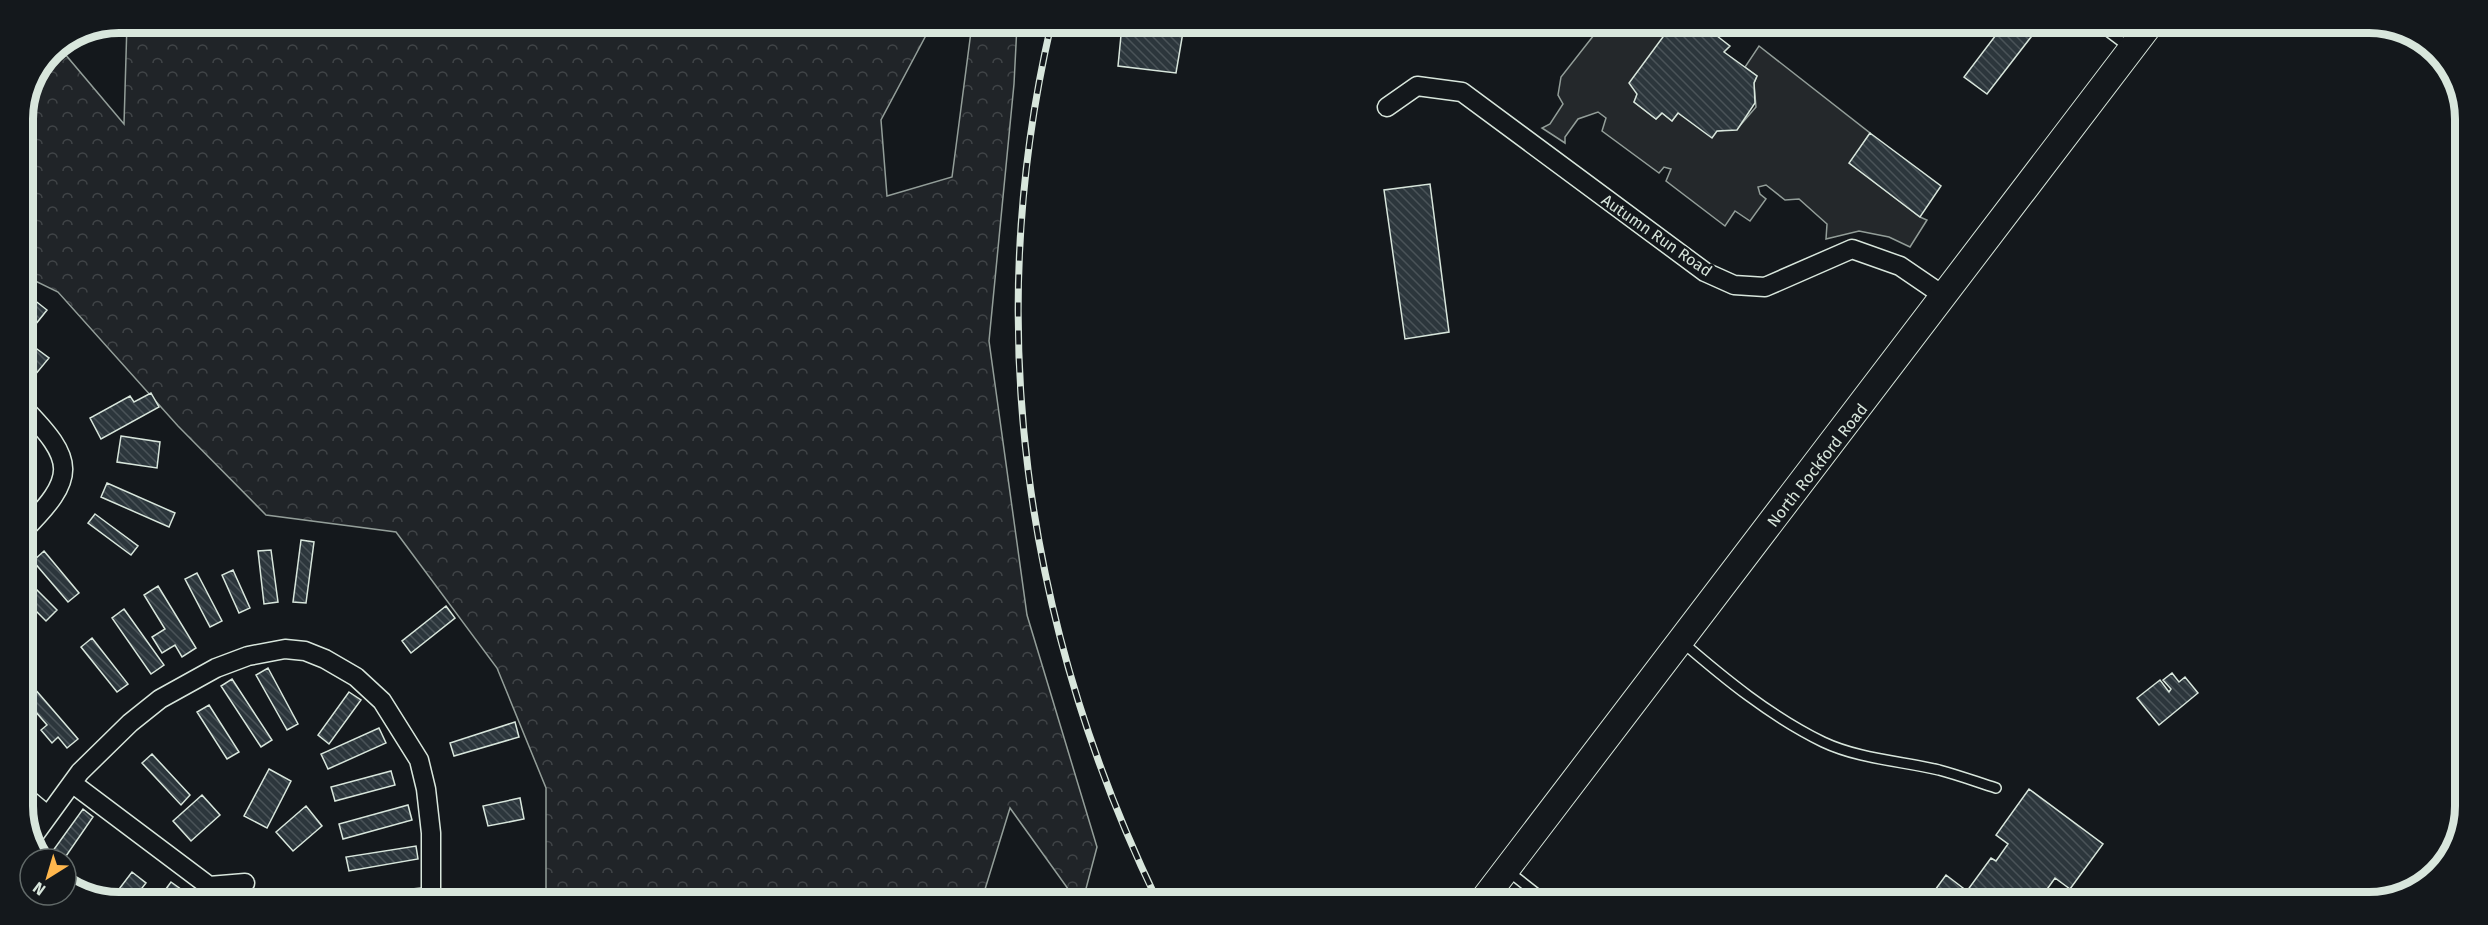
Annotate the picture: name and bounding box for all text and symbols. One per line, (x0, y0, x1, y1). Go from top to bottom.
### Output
street label: Autumn Run Road (1598, 190, 1716, 281)
street label: North Rockford Road (1763, 400, 1871, 531)
north arrow (18, 847, 78, 907)
text: N (29, 878, 49, 899)

